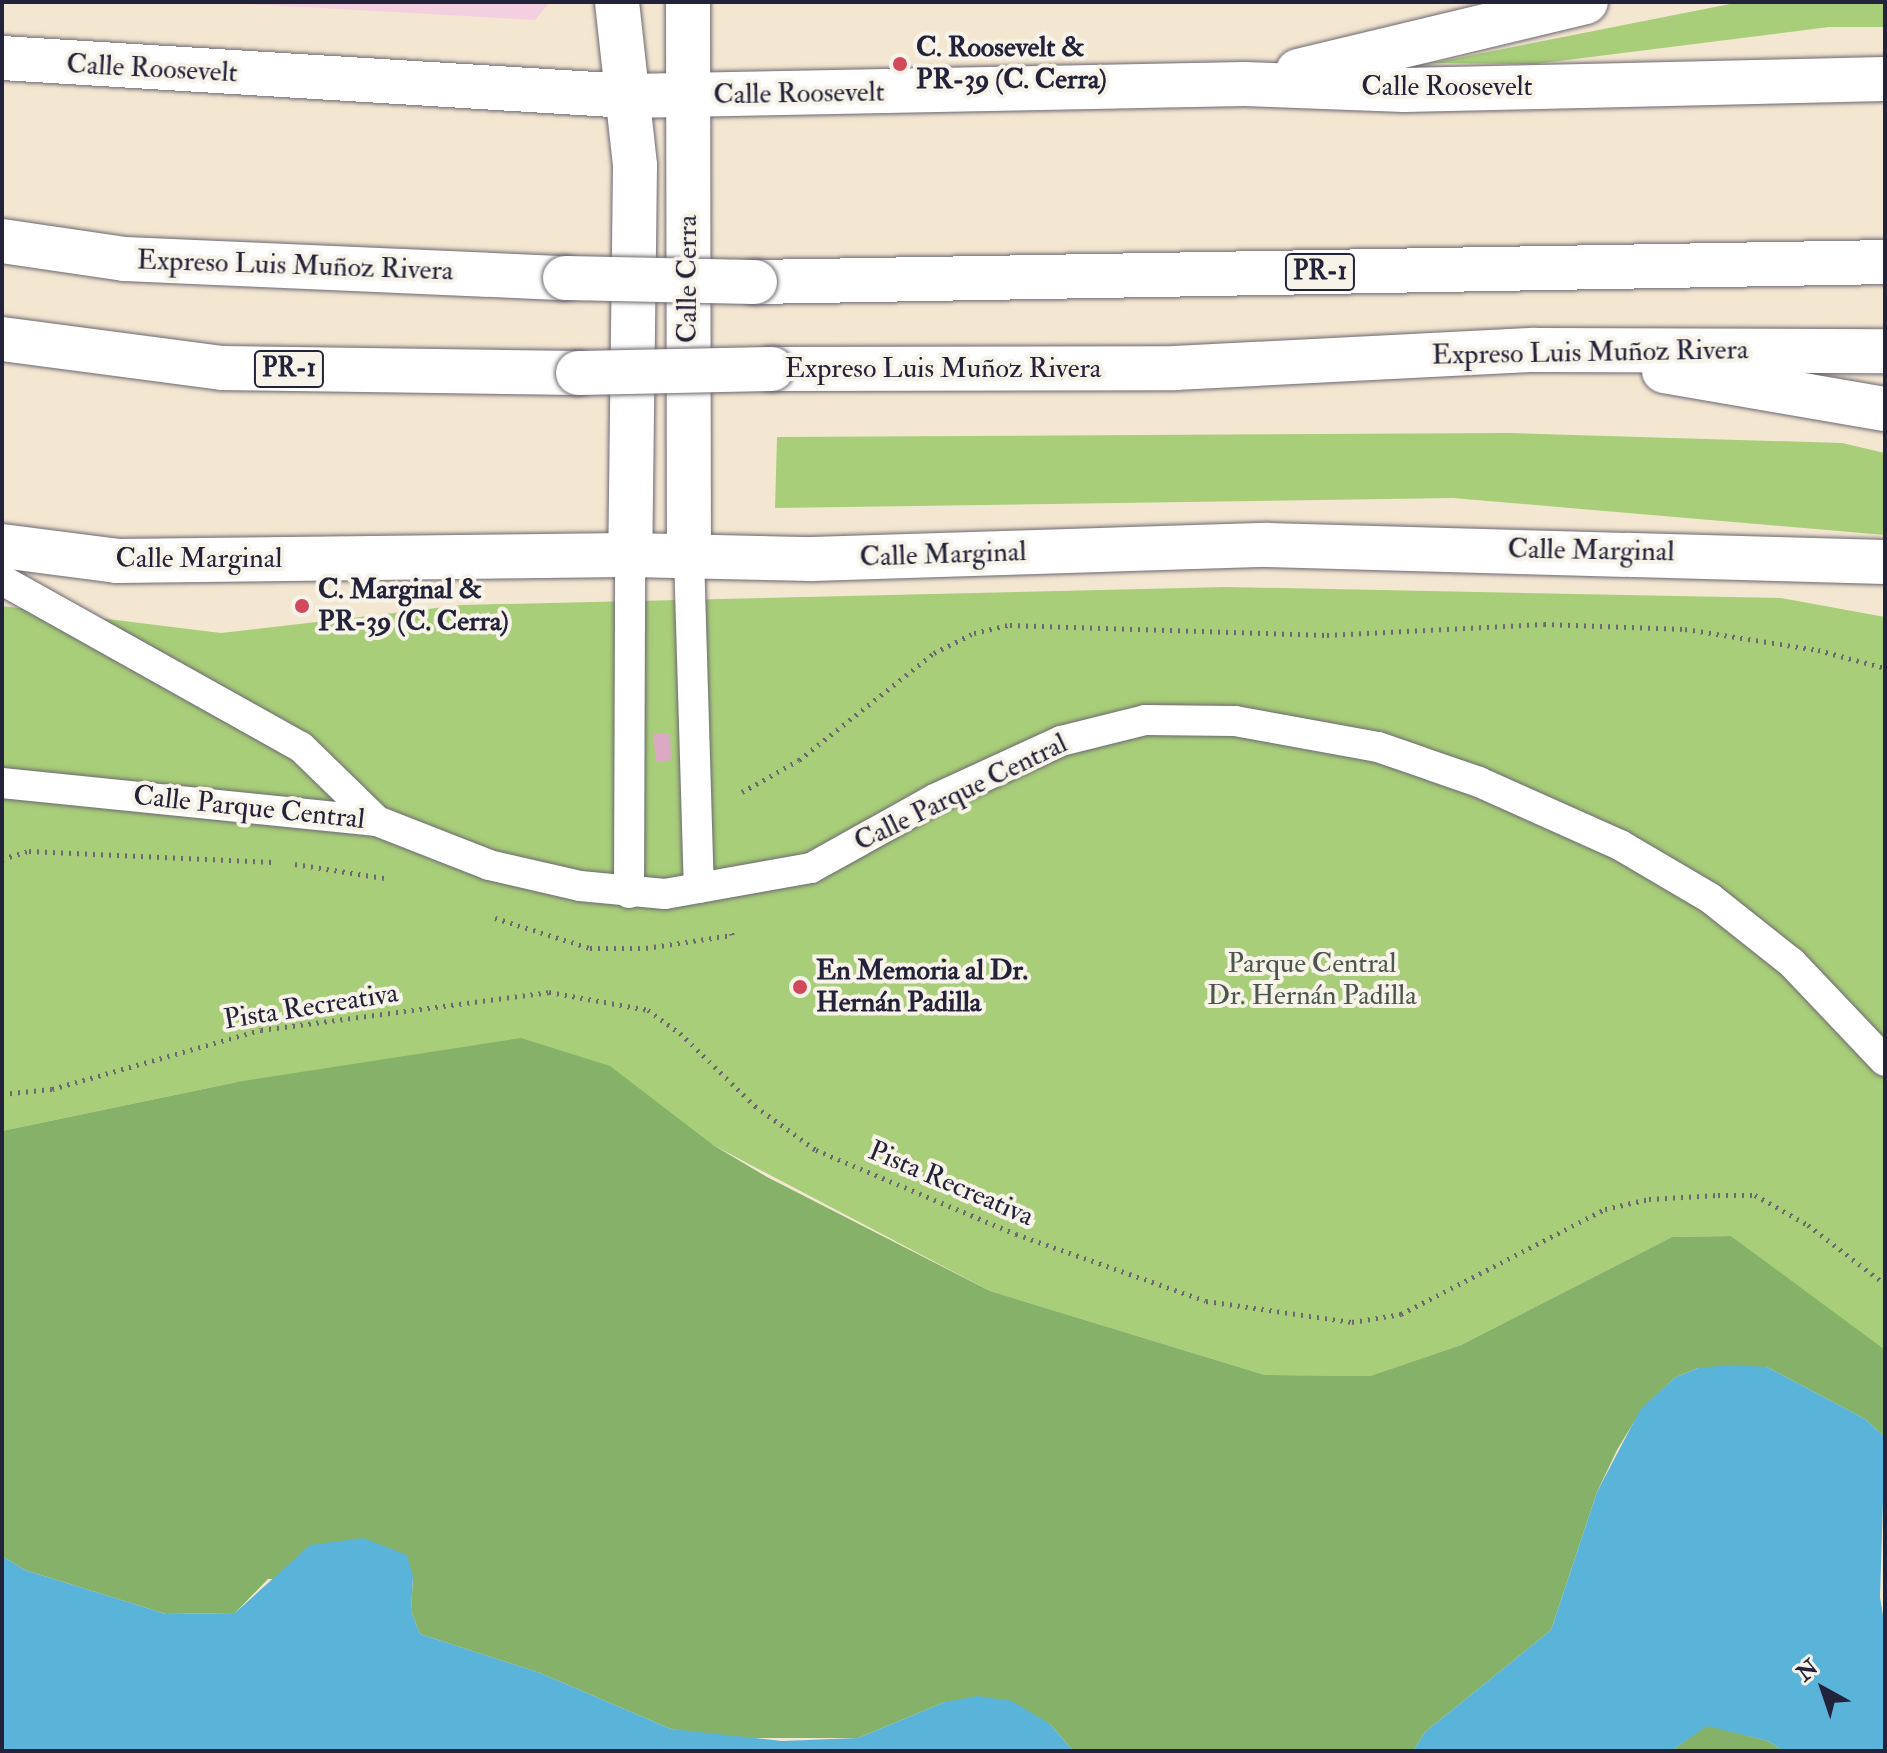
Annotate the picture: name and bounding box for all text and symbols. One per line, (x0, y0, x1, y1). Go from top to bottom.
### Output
place label: C. Roosevelt & PR-39 (C. Cerra) (916, 31, 1107, 97)
street label: Calle Roosevelt (66, 48, 238, 90)
marker: C. Roosevelt & PR-39 (C. Cerra) (891, 55, 909, 73)
street label: Calle Roosevelt (1361, 70, 1533, 104)
street label: Calle Roosevelt (713, 76, 885, 112)
street label: Calle Cerra (671, 215, 705, 343)
street label: Expreso Luis Muñoz Rivera (136, 244, 454, 288)
road number: PR-1 (1284, 250, 1356, 294)
street label: Expreso Luis Muñoz Rivera (1431, 333, 1749, 373)
road number: PR-1 (253, 347, 325, 391)
street label: Expreso Luis Muñoz Rivera (785, 352, 1101, 386)
street label: Calle Marginal (1507, 533, 1675, 569)
street label: Calle Marginal (859, 535, 1027, 575)
street label: Calle Marginal (116, 542, 282, 576)
place label: C. Marginal & PR-39 (C. Cerra) (318, 573, 509, 639)
marker: C. Marginal & PR-39 (C. Cerra) (293, 597, 311, 615)
street label: Calle Parque Central (849, 727, 1073, 859)
street label: Calle Parque Central (131, 779, 367, 837)
park label: Parque Central Dr. Hernán Padilla (1207, 947, 1417, 1013)
place label: En Memoria al Dr. Hernán Padilla (816, 954, 1028, 1020)
street label: Pista Recreativa (221, 977, 401, 1037)
marker: En Memoria al Dr. Hernán Padilla (791, 978, 809, 996)
street label: Pista Recreativa (863, 1134, 1039, 1234)
north arrow (1783, 1649, 1863, 1729)
text: N (1791, 1654, 1824, 1688)

